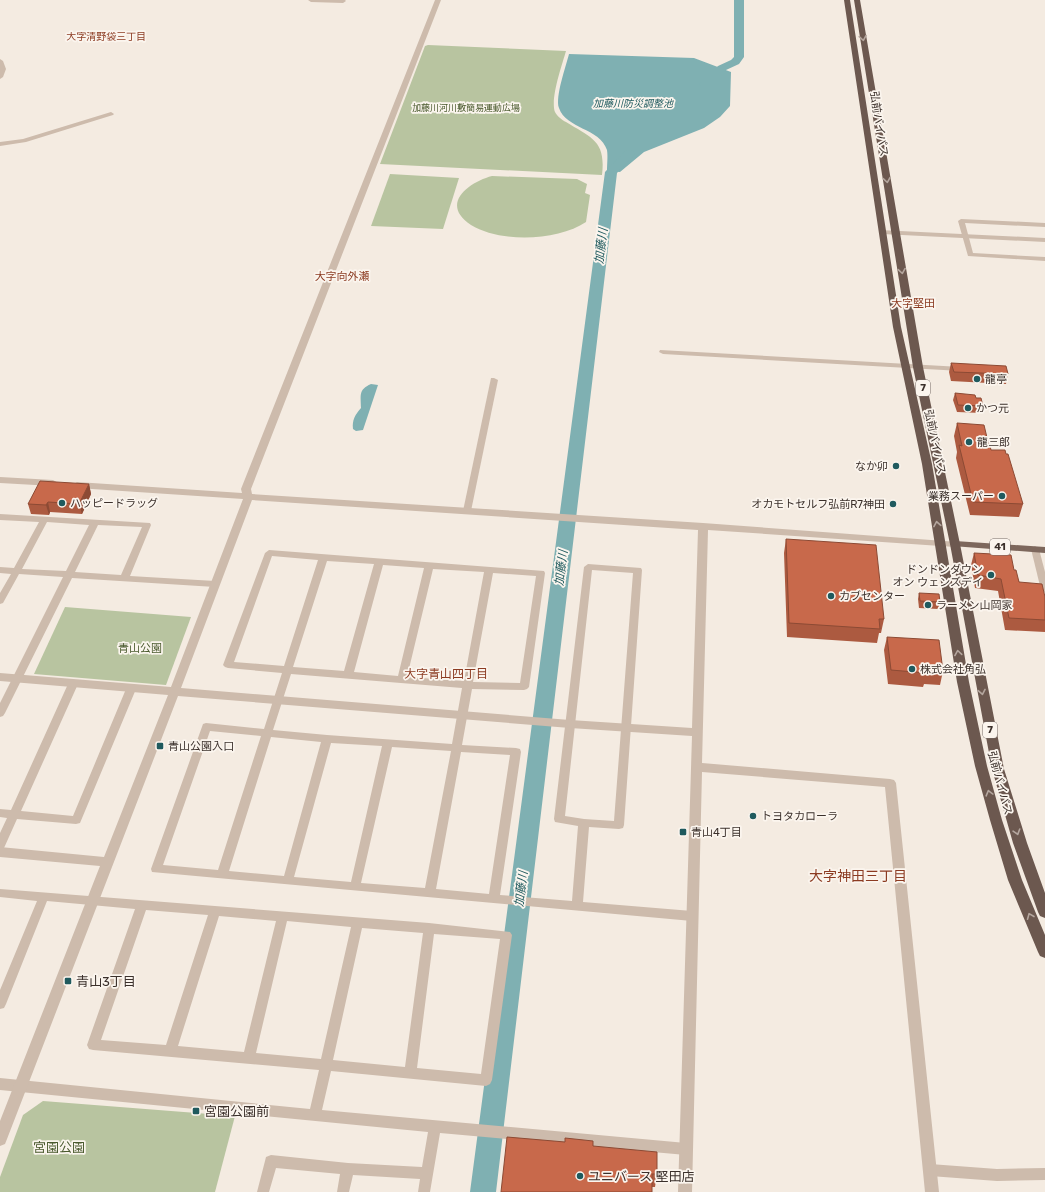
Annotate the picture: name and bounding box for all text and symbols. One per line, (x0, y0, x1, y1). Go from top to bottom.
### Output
district label: 大字清野袋三丁目 (66, 31, 146, 43)
one-way arrow (858, 35, 867, 42)
street label: 弘前バイパス (867, 90, 891, 158)
water label: 加藤川防災調整池 (593, 98, 674, 110)
park label: 加藤川河川敷簡易運動広場 (412, 102, 520, 113)
one-way arrow (882, 177, 891, 184)
water label: 加藤川 (592, 225, 610, 265)
one-way arrow (897, 268, 906, 274)
district label: 大字向外瀬 (315, 270, 370, 283)
district label: 大字堅田 (891, 297, 935, 310)
place label: 龍亭 (985, 373, 1007, 386)
marker: 龍亭 (972, 374, 982, 384)
road number: 7 (916, 380, 930, 396)
place label: かつ元 (976, 402, 1009, 415)
marker: かつ元 (963, 403, 973, 413)
street label: 弘前バイパス (922, 408, 948, 476)
place label: 龍三郎 (977, 436, 1010, 449)
marker: 龍三郎 (964, 437, 974, 447)
place label: なか卯 (855, 460, 888, 473)
marker: なか卯 (891, 461, 901, 471)
place label: 業務スーパー (928, 490, 994, 503)
marker: 業務スーパー (997, 491, 1007, 501)
place label: ハッピードラッグ (70, 497, 158, 510)
marker: ハッピードラッグ (57, 498, 67, 508)
place label: オカモトセルフ弘前R7神田 (751, 498, 885, 511)
marker: オカモトセルフ弘前R7神田 (888, 499, 898, 509)
one-way arrow (933, 521, 942, 527)
road number: 41 (990, 539, 1010, 555)
water label: 加藤川 (552, 547, 570, 587)
place label: ドンドンダウン オン ウェンズデイ (893, 563, 983, 589)
marker: ドンドンダウン オン ウェンズデイ (986, 570, 996, 580)
place label: カブセンター (839, 590, 905, 603)
marker: カブセンター (826, 591, 836, 601)
place label: ラーメン山岡家 (936, 599, 1013, 612)
marker: ラーメン山岡家 (923, 600, 933, 610)
park label: 青山公園 (118, 642, 162, 655)
one-way arrow (954, 650, 963, 656)
place label: 株式会社角弘 (920, 663, 986, 676)
marker: 株式会社角弘 (907, 664, 917, 674)
district label: 大字青山四丁目 (404, 667, 488, 681)
one-way arrow (977, 689, 986, 695)
road number: 7 (983, 722, 997, 738)
place label: 青山公園入口 (168, 740, 234, 753)
marker: 青山公園入口 (155, 741, 165, 751)
street label: 弘前バイパス (985, 750, 1015, 816)
one-way arrow (985, 790, 993, 797)
place label: トヨタカローラ (761, 810, 838, 823)
marker: トヨタカローラ (748, 811, 758, 821)
place label: 青山4丁目 (691, 826, 742, 839)
marker: 青山4丁目 (678, 827, 688, 837)
one-way arrow (1012, 828, 1020, 835)
water label: 加藤川 (512, 868, 530, 908)
district label: 大字神田三丁目 (809, 868, 907, 885)
one-way arrow (1027, 913, 1035, 920)
place label: 青山3丁目 (76, 974, 136, 989)
marker: 青山3丁目 (63, 976, 73, 986)
place label: 宮園公園前 (204, 1104, 269, 1119)
marker: 宮園公園前 (191, 1106, 201, 1116)
park label: 宮園公園 (33, 1140, 85, 1155)
place label: ユニバース 堅田店 (588, 1169, 695, 1184)
marker: ユニバース 堅田店 (575, 1171, 585, 1181)

